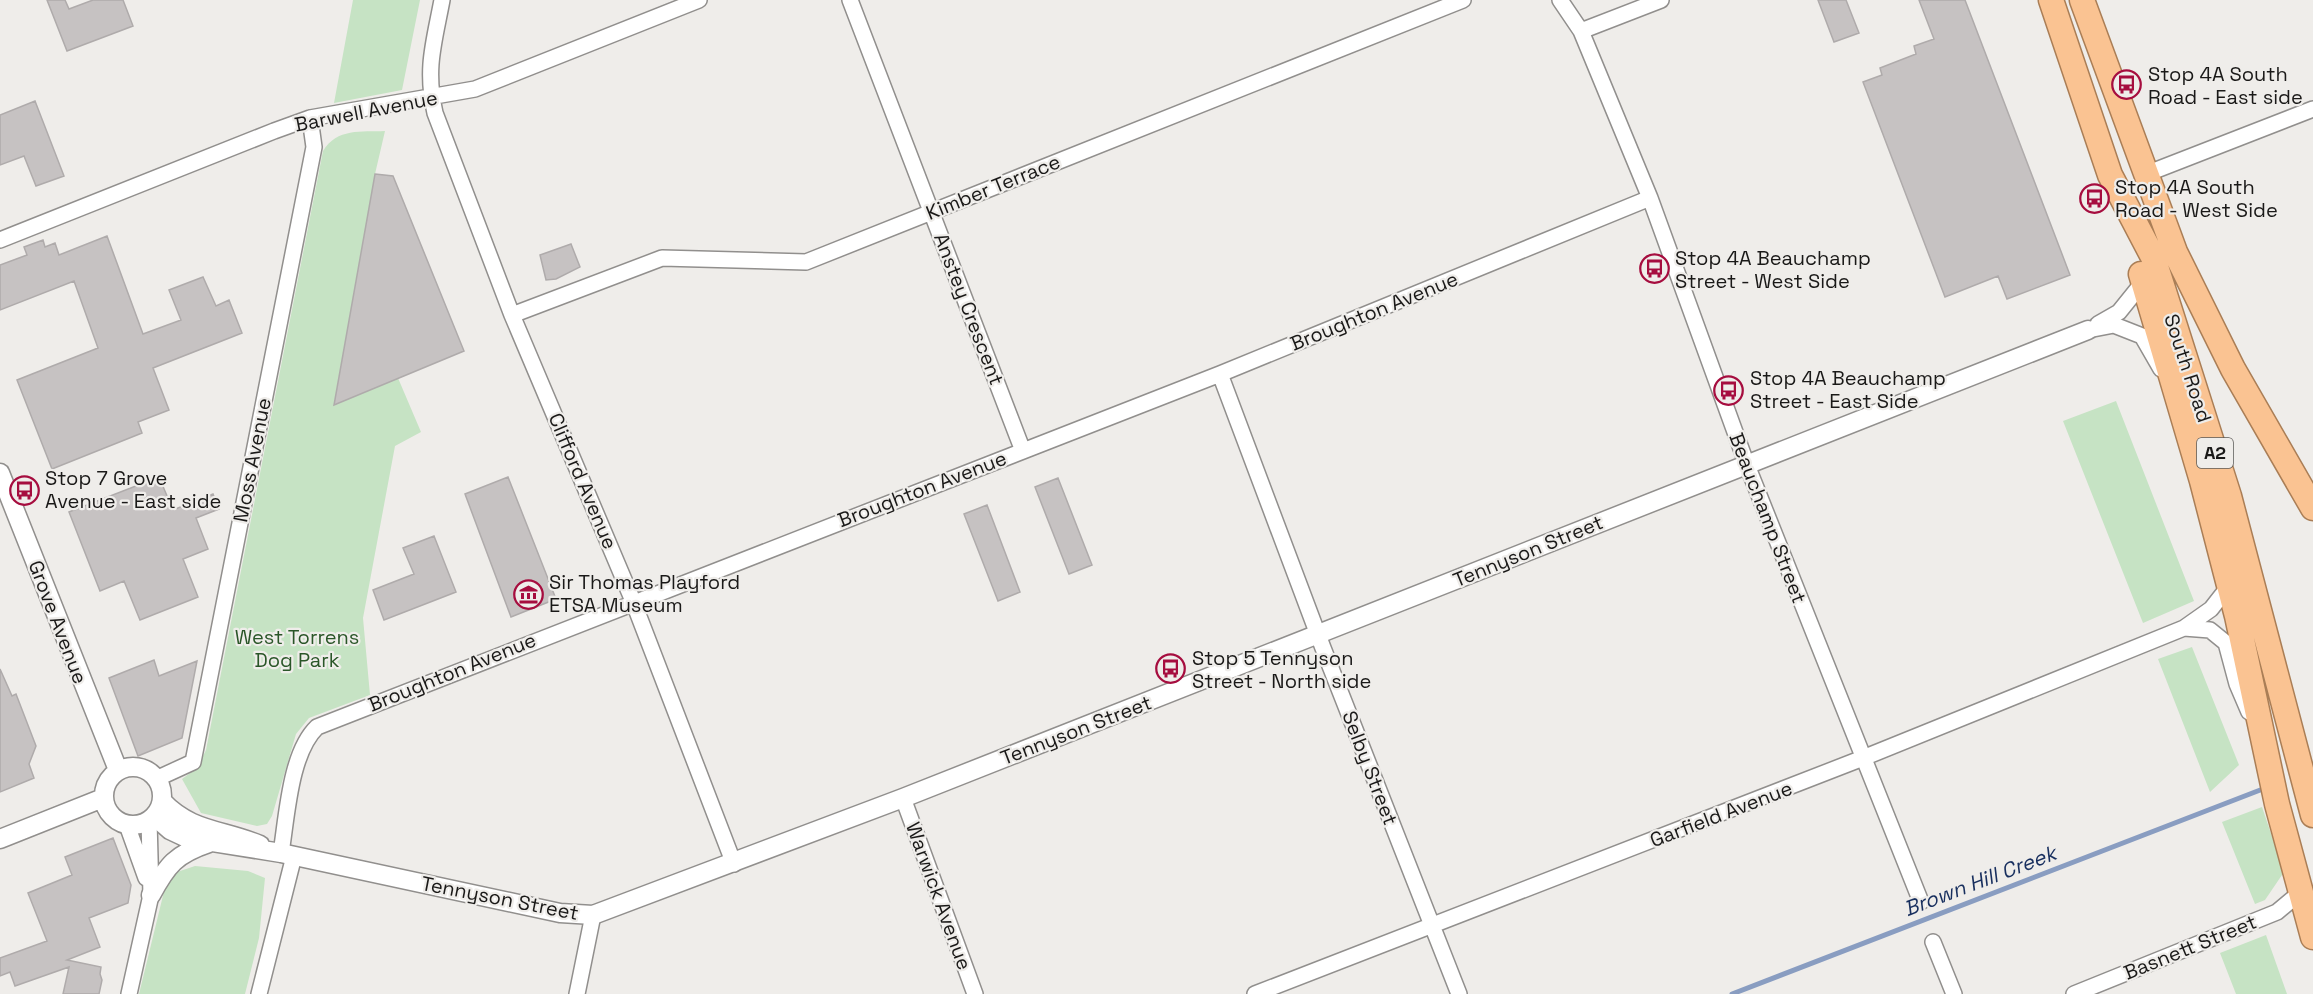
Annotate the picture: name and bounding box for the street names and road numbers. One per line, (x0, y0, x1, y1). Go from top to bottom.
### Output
street label: Barwell Avenue (292, 84, 440, 138)
street label: Kimber Terrace (922, 148, 1064, 226)
street label: Anstey Crescent (928, 229, 1010, 389)
street label: Broughton Avenue (1286, 265, 1462, 357)
street label: South Road (2158, 310, 2218, 426)
street label: Moss Avenue (227, 396, 277, 524)
street label: Clifford Avenue (543, 409, 623, 553)
street label: Beauchamp Street (1724, 429, 1812, 607)
road number: A2 (2197, 438, 2233, 468)
street label: Broughton Avenue (834, 445, 1010, 533)
street label: Tennyson Street (1449, 509, 1607, 593)
street label: Grove Avenue (23, 557, 93, 687)
street label: Broughton Avenue (364, 626, 540, 718)
street label: Tennyson Street (997, 689, 1155, 771)
street label: Selby Street (1336, 707, 1404, 829)
street label: Garfield Avenue (1646, 775, 1796, 853)
street label: Warwick Avenue (900, 818, 978, 974)
street label: Tennyson Street (419, 870, 581, 926)
street label: Basnett Street (2120, 909, 2260, 985)

